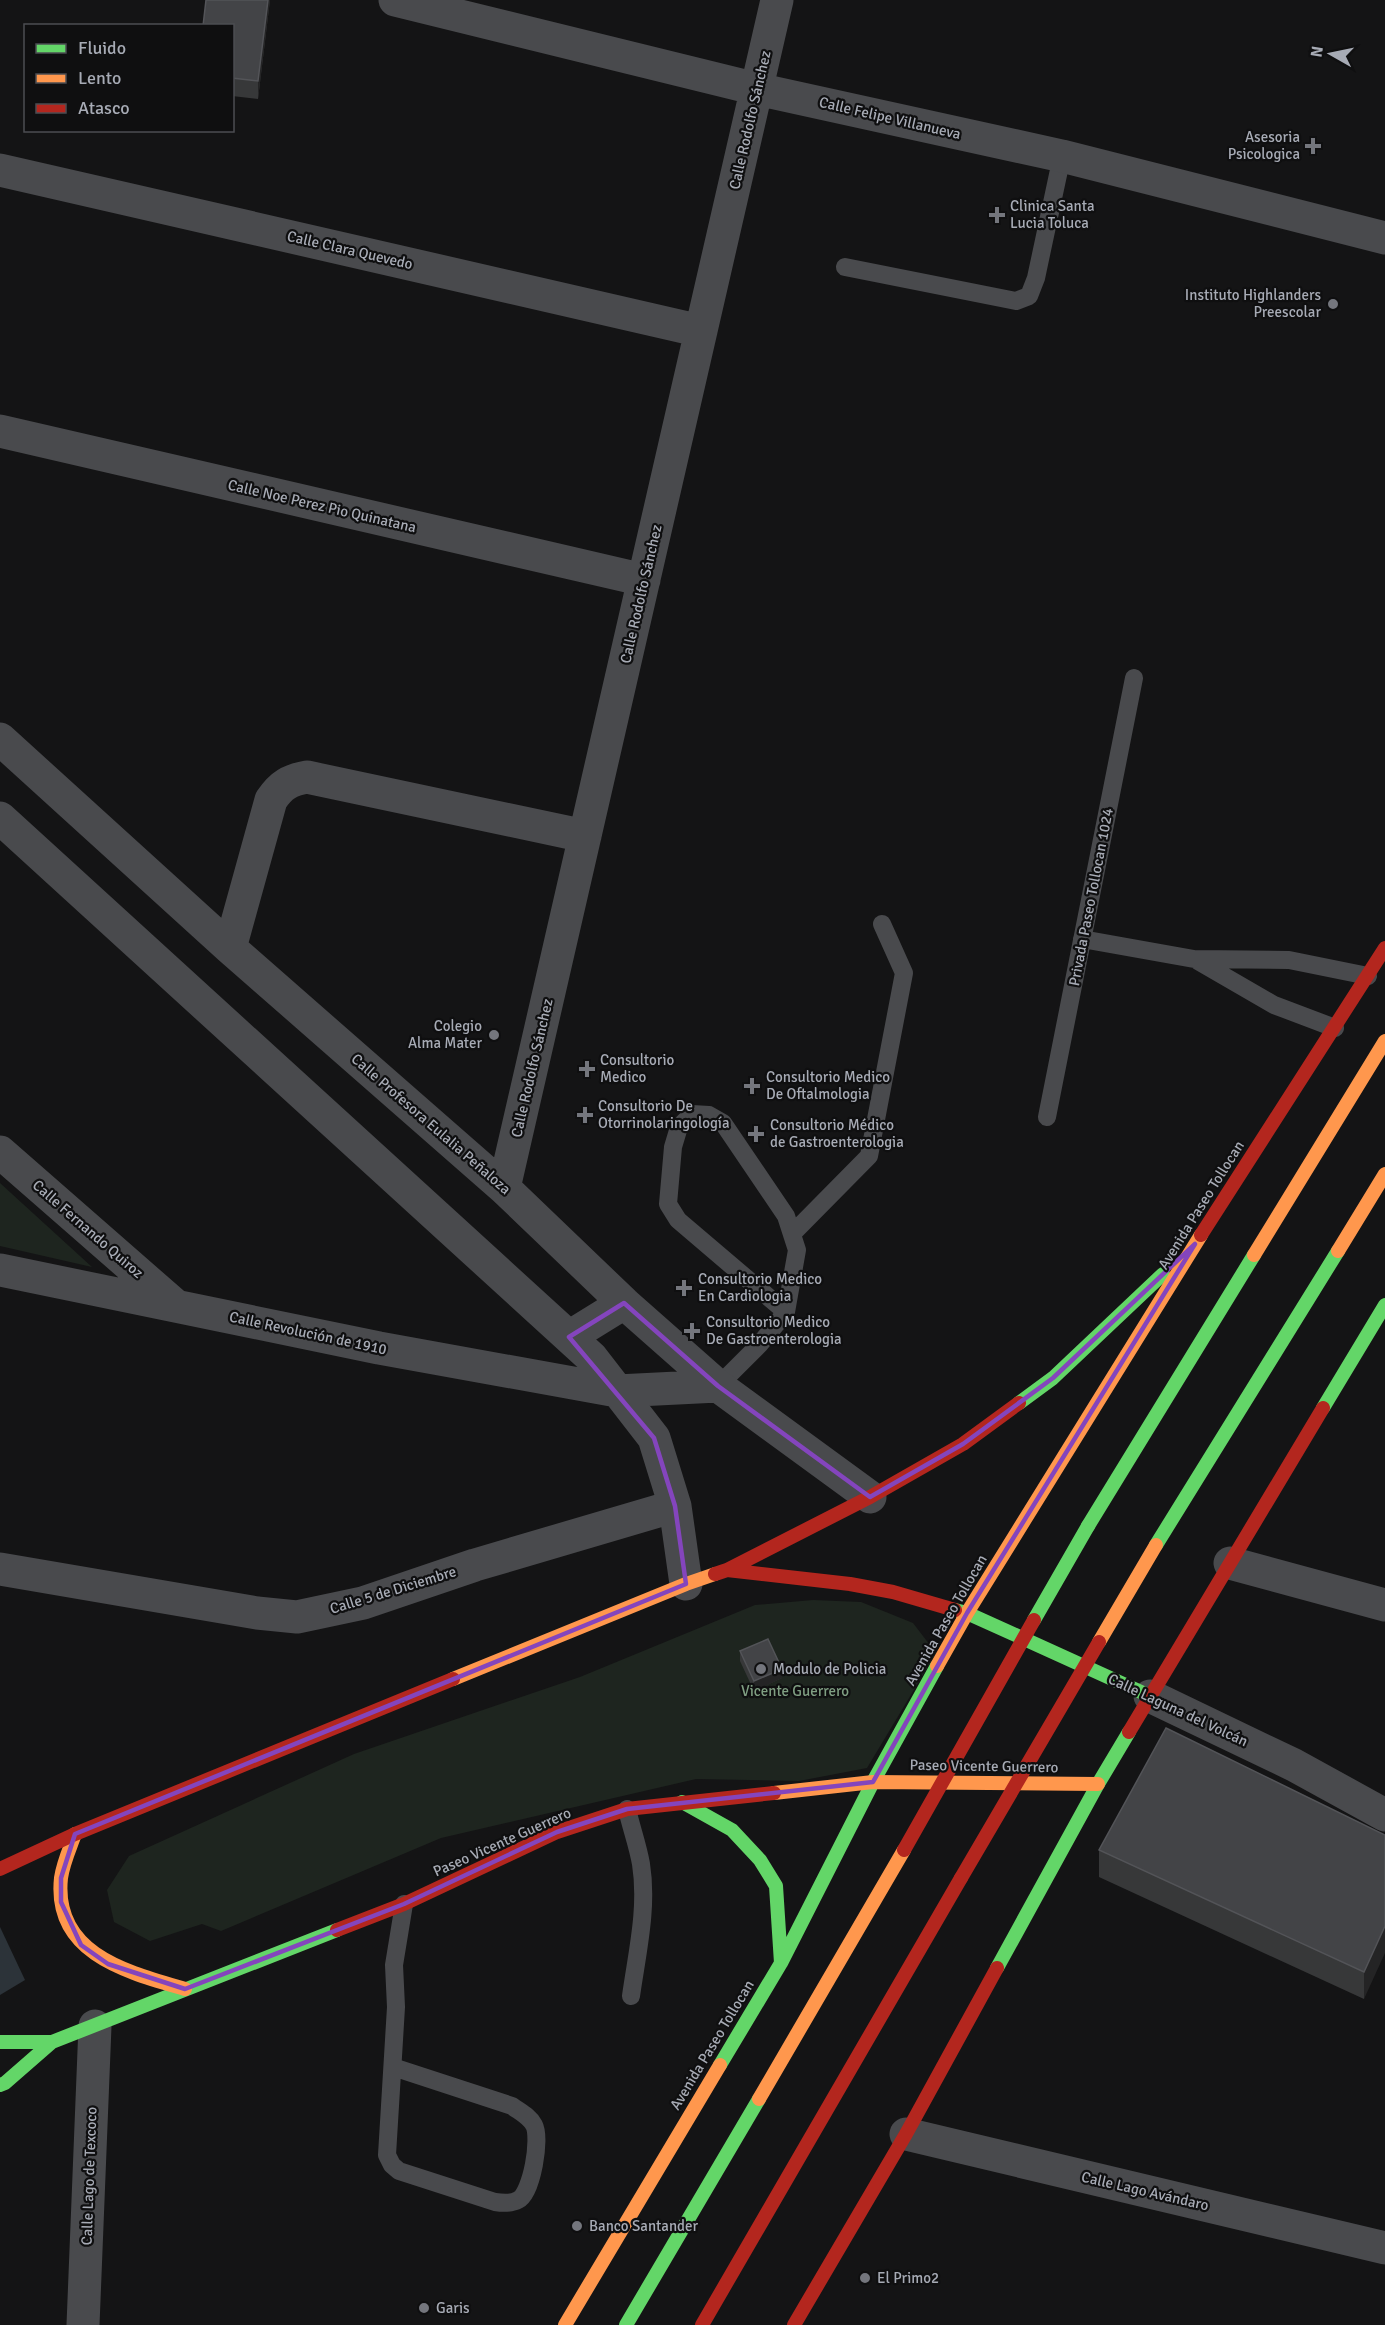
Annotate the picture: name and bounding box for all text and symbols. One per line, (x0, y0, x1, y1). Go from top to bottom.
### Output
legend (24, 24, 234, 132)
north arrow (1301, 24, 1361, 84)
text: Fluido (78, 37, 126, 59)
text: N (1306, 45, 1328, 59)
street label: Calle Rodolfo Sánchez (725, 48, 775, 191)
text: Lento (78, 67, 121, 89)
street label: Calle Felipe Villanueva (817, 93, 963, 143)
text: Atasco (78, 97, 130, 119)
place label: Asesoria Psicologica (1228, 128, 1300, 163)
marker: Asesoria Psicologica (1304, 137, 1322, 155)
place label: Clinica Santa Lucia Toluca (1010, 197, 1095, 232)
marker: Clinica Santa Lucia Toluca (988, 206, 1006, 224)
street label: Calle Clara Quevedo (285, 227, 415, 273)
place label: Instituto Highlanders Preescolar (1185, 286, 1321, 321)
marker: Instituto Highlanders Preescolar (1326, 297, 1340, 311)
street label: Calle Noe Perez Pio Quinatana (226, 476, 418, 536)
street label: Calle Rodolfo Sánchez (616, 522, 666, 665)
street label: Privada Paseo Tollocan 1024 (1065, 806, 1117, 988)
street label: Calle Rodolfo Sánchez (507, 996, 557, 1139)
place label: Colegio Alma Mater (408, 1017, 482, 1052)
marker: Colegio Alma Mater (487, 1028, 501, 1042)
street label: Calle Profesora Eulalia Peñaloza (348, 1050, 514, 1198)
place label: Consultorio Medico (600, 1051, 675, 1086)
marker: Consultorio Medico (578, 1060, 596, 1078)
place label: Consultorio Medico De Oftalmologia (766, 1068, 890, 1103)
marker: Consultorio Medico De Oftalmologia (743, 1077, 761, 1095)
place label: Consultorio De Otorrinolaringología (598, 1097, 730, 1132)
marker: Consultorio De Otorrinolaringología (576, 1106, 594, 1124)
place label: Consultorio Médico de Gastroenterologia (770, 1116, 904, 1151)
marker: Consultorio Médico de Gastroenterologia (747, 1125, 765, 1143)
street label: Avenida Paseo Tollocan (1154, 1137, 1248, 1273)
street label: Calle Fernando Quiroz (29, 1176, 147, 1282)
place label: Consultorio Medico En Cardiologia (698, 1270, 822, 1305)
marker: Consultorio Medico En Cardiologia (675, 1279, 693, 1297)
street label: Calle Revolución de 1910 (228, 1308, 388, 1358)
place label: Consultorio Medico De Gastroenterologia (706, 1313, 842, 1348)
marker: Consultorio Medico De Gastroenterologia (683, 1322, 701, 1340)
street label: Avenida Paseo Tollocan (901, 1551, 991, 1689)
street label: Calle 5 de Diciembre (328, 1562, 458, 1618)
place label: Modulo de Policia (773, 1660, 886, 1678)
marker: Modulo de Policia (754, 1662, 768, 1676)
street label: Calle Laguna del Volcán (1105, 1670, 1251, 1750)
park label: Vicente Guerrero (741, 1682, 849, 1700)
street label: Paseo Vicente Guerrero (909, 1756, 1059, 1776)
street label: Paseo Vicente Guerrero (430, 1803, 574, 1880)
street label: Avenida Paseo Tollocan (666, 1977, 758, 2113)
street label: Calle Lago de Texcoco (78, 2106, 100, 2246)
street label: Calle Lago Avándaro (1080, 2168, 1211, 2214)
place label: Banco Santander (589, 2217, 699, 2235)
marker: Banco Santander (570, 2219, 584, 2233)
place label: El Primo2 (877, 2269, 939, 2287)
marker: El Primo2 (858, 2271, 872, 2285)
place label: Garis (436, 2299, 470, 2317)
marker: Garis (417, 2301, 431, 2315)

